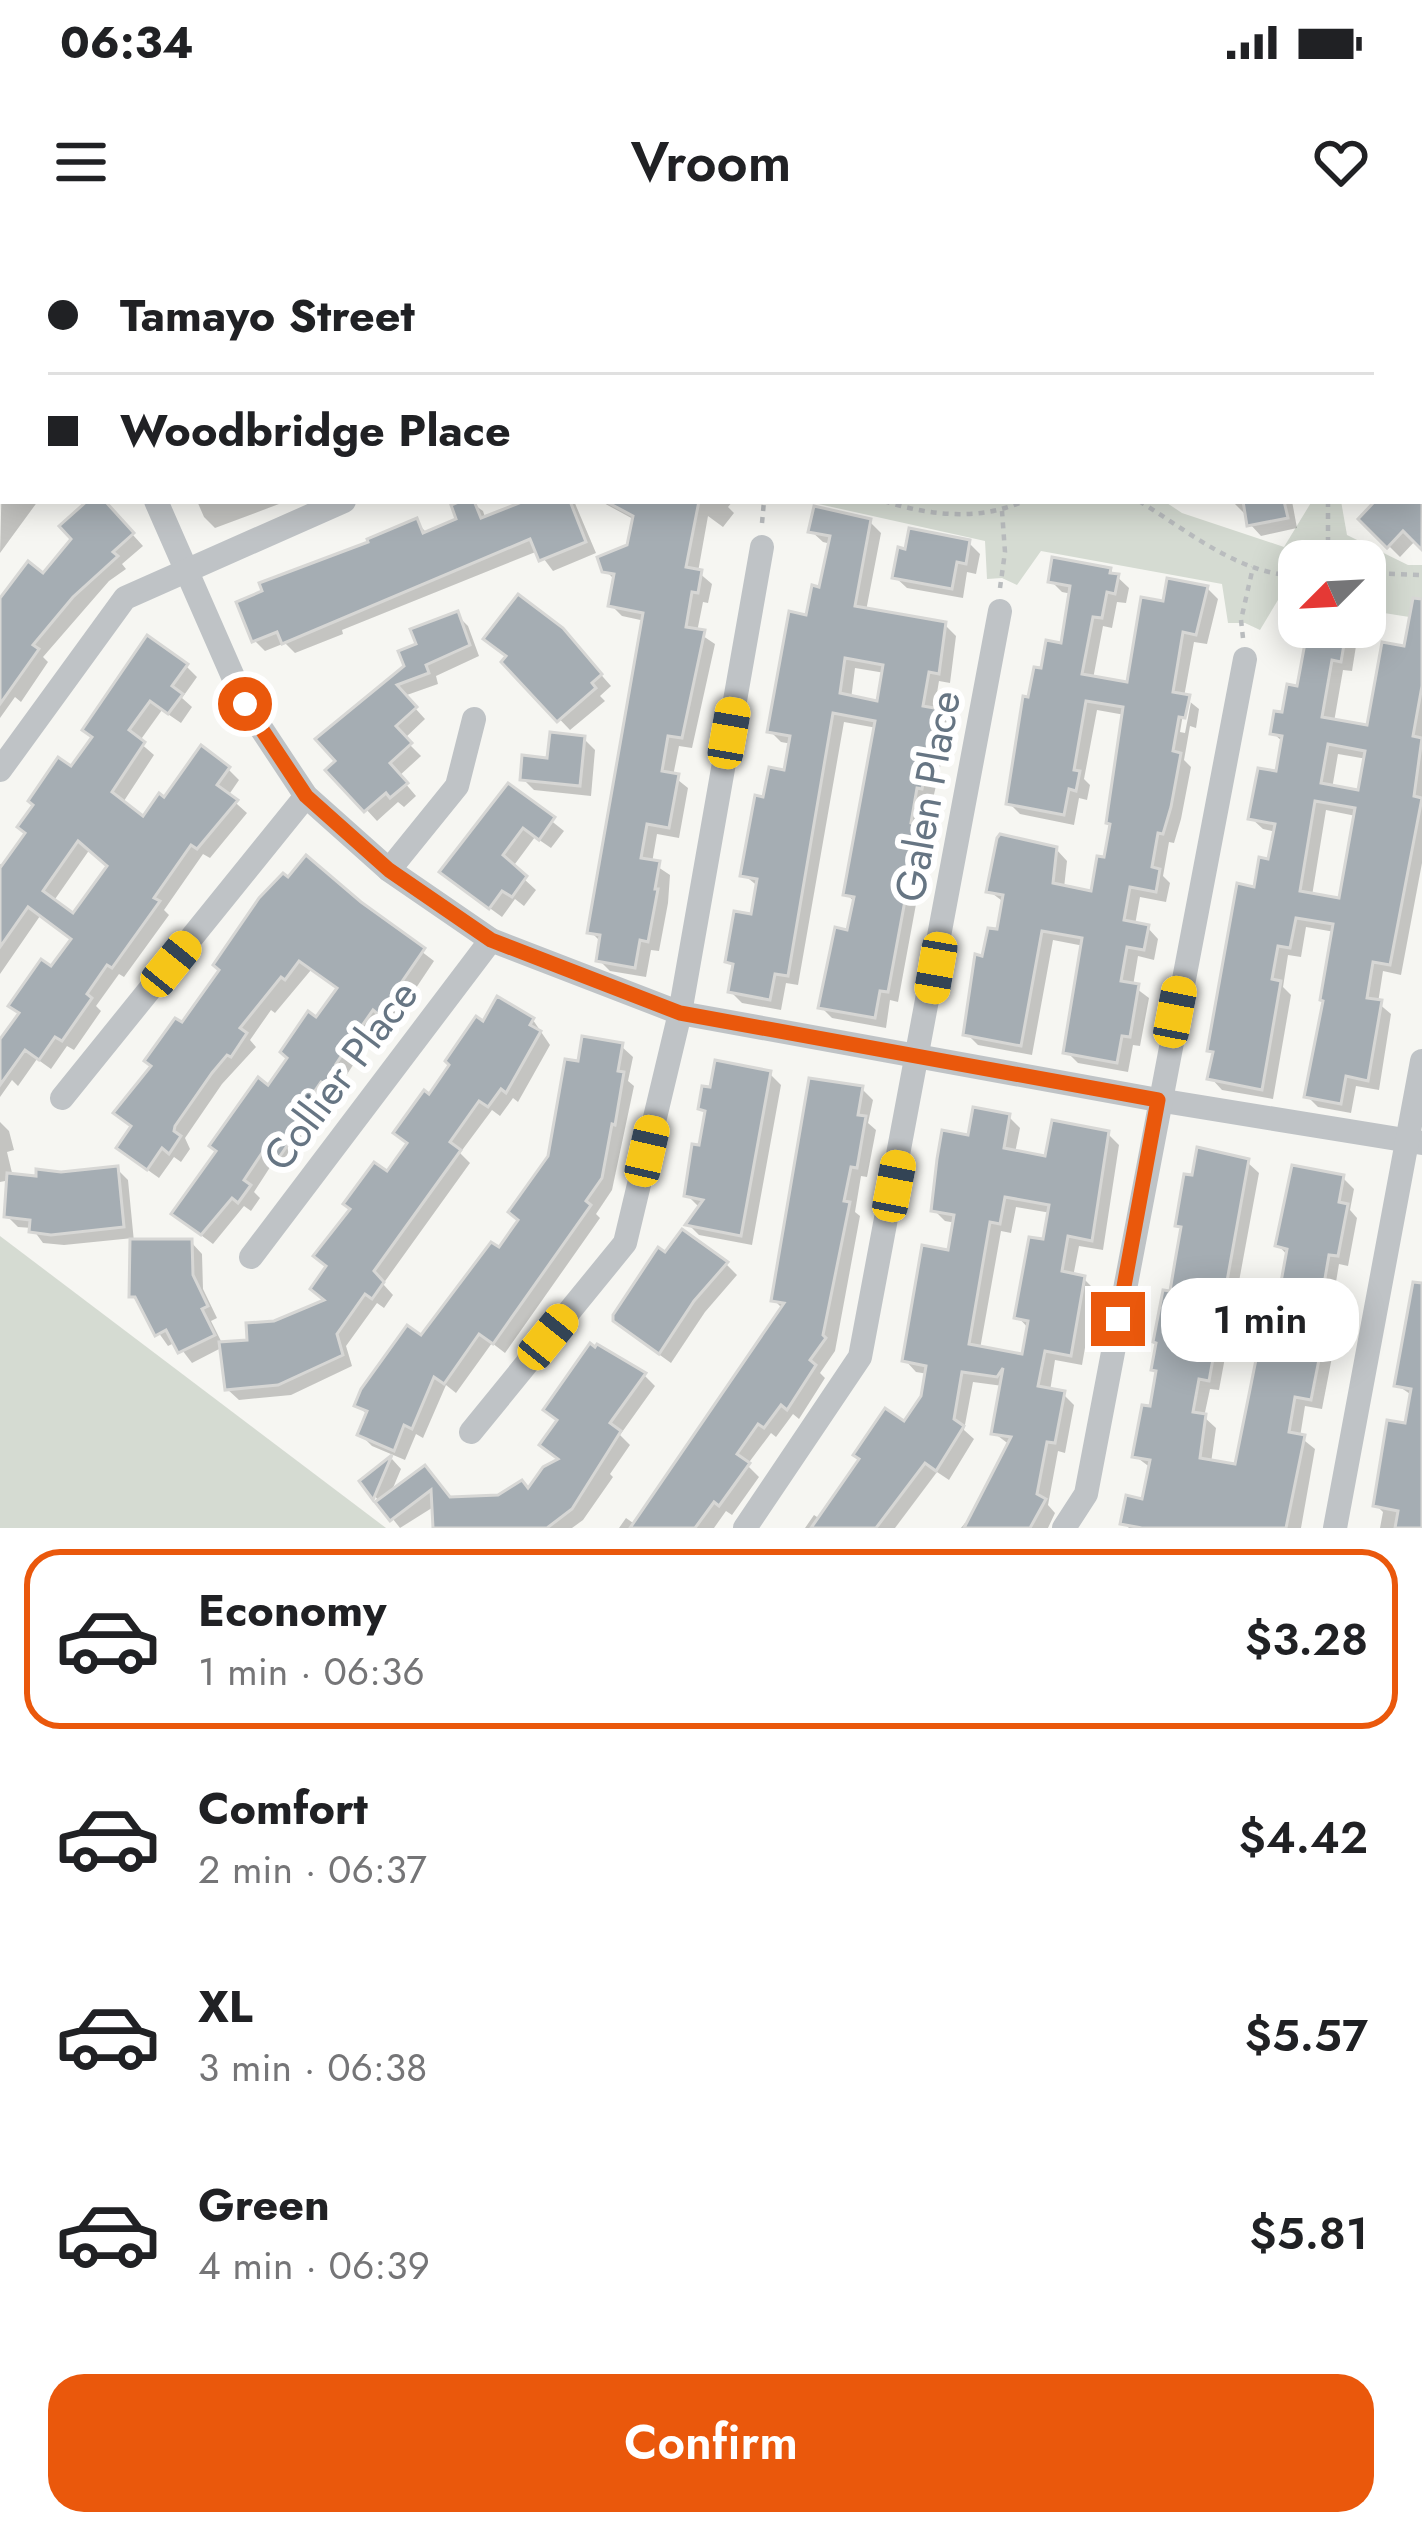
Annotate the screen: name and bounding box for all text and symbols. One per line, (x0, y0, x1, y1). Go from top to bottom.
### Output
text: 06:34 (60, 10, 194, 75)
text: Vroom (631, 123, 791, 201)
icon: menu (48, 129, 114, 195)
icon: heart (1308, 129, 1374, 195)
text: Tamayo Street (120, 283, 415, 348)
text: Woodbridge Place (120, 398, 511, 463)
north arrow (1278, 540, 1386, 648)
map controls (1278, 540, 1386, 648)
route start (218, 677, 272, 731)
street label: Galen Place (879, 686, 976, 906)
car (705, 694, 753, 772)
car (134, 925, 208, 1003)
car (912, 929, 960, 1007)
street label: Collier Place (248, 967, 433, 1184)
car (1150, 973, 1200, 1051)
car (621, 1112, 673, 1190)
car (869, 1147, 919, 1225)
callout: 1 min (1160, 1277, 1358, 1361)
text: 1 min (1213, 1291, 1307, 1348)
route end (1091, 1292, 1145, 1346)
car (511, 1298, 585, 1376)
text: Economy (198, 1578, 386, 1643)
icon: car (54, 1585, 162, 1693)
text: $3.28 (1245, 1607, 1368, 1672)
text: 1 min · 06:36 (198, 1643, 425, 1700)
text: Comfort (198, 1776, 368, 1841)
icon: car (54, 1783, 162, 1891)
text: $4.42 (1239, 1805, 1368, 1870)
text: 2 min · 06:37 (198, 1841, 427, 1898)
text: XL (198, 1974, 253, 2039)
icon: car (54, 1981, 162, 2089)
text: $5.57 (1245, 2003, 1368, 2068)
text: 3 min · 06:38 (198, 2039, 427, 2096)
text: Green (198, 2172, 330, 2237)
icon: car (54, 2179, 162, 2287)
text: $5.81 (1249, 2201, 1368, 2266)
text: 4 min · 06:39 (198, 2237, 430, 2294)
button: Confirm (48, 2374, 1374, 2512)

